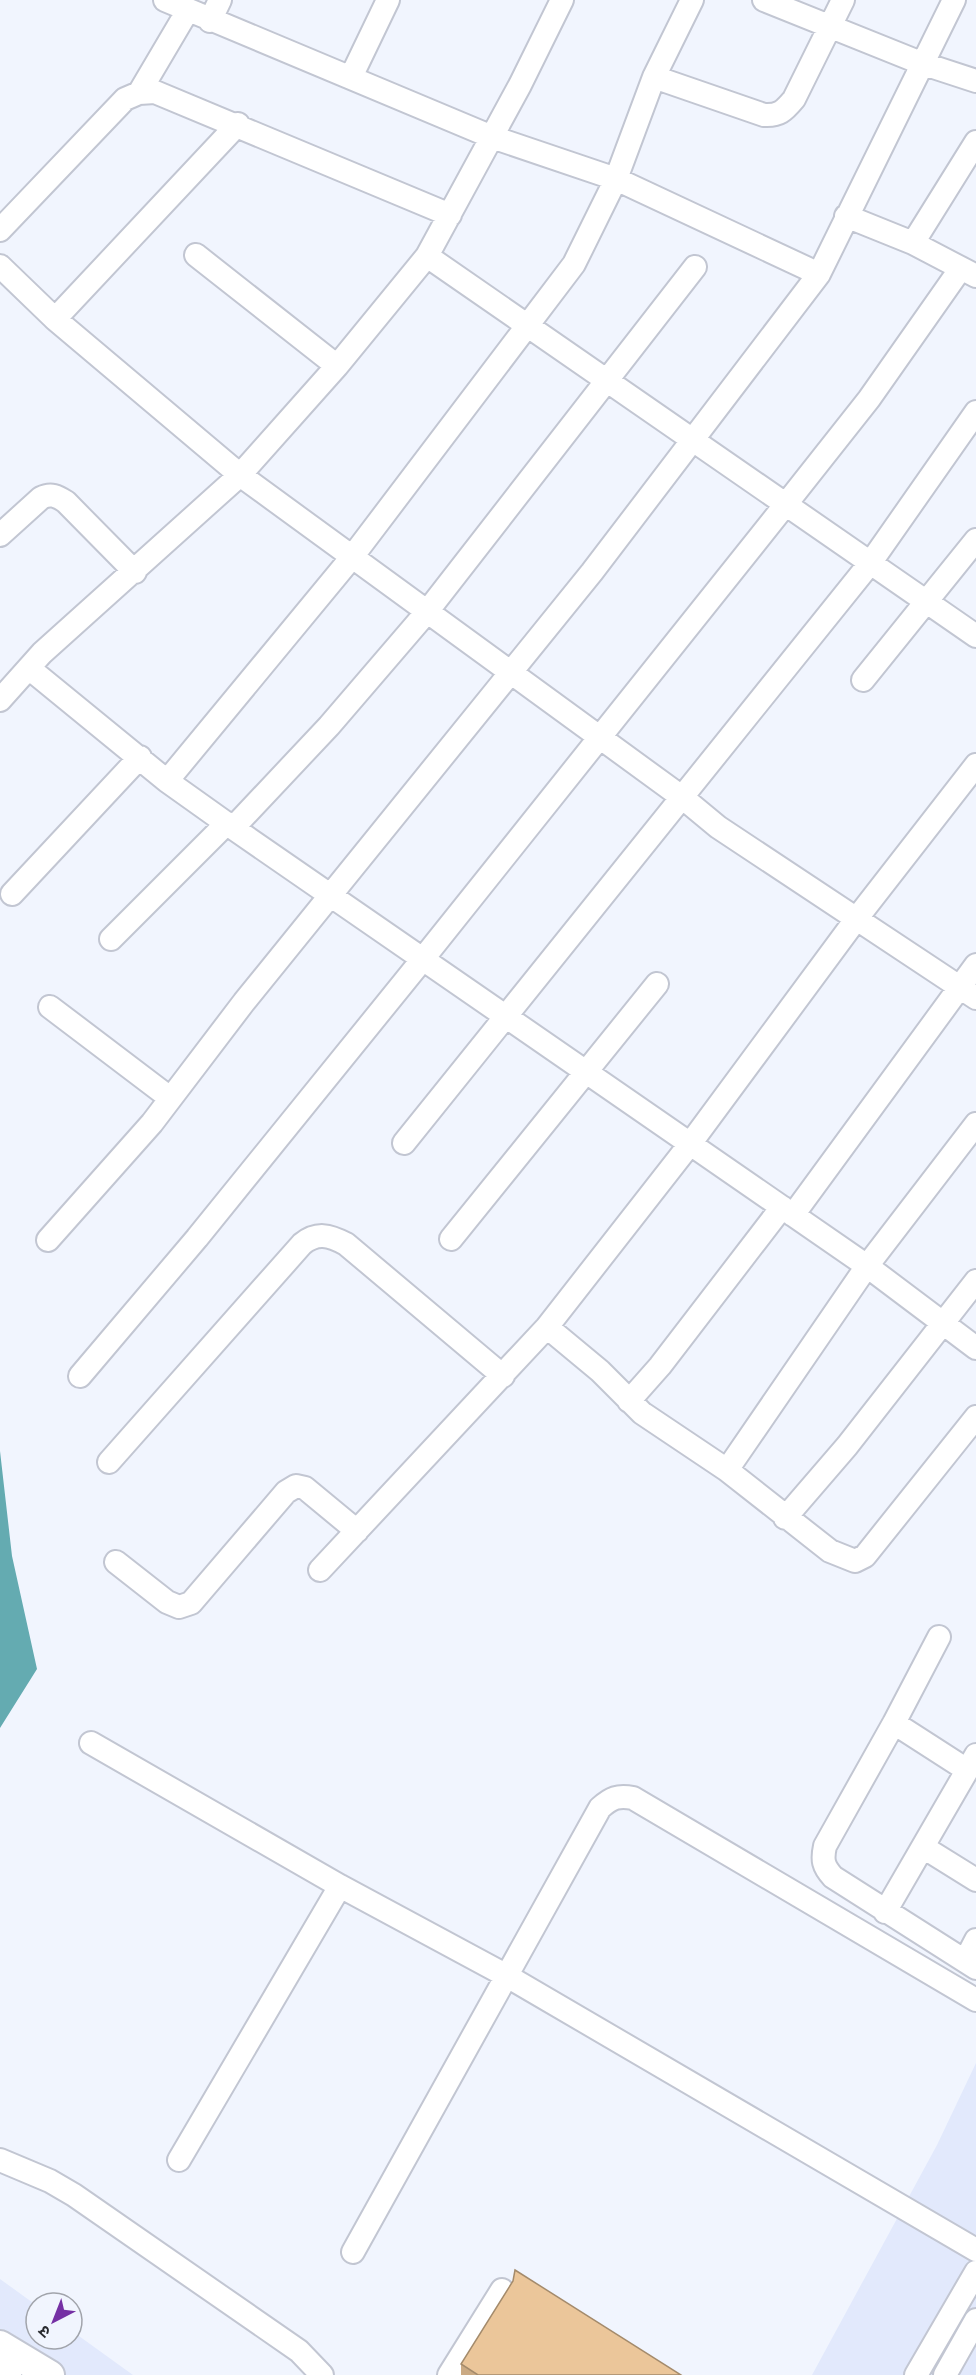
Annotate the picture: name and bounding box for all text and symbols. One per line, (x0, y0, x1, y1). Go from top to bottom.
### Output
north arrow (24, 2291, 84, 2351)
text: उ (33, 2321, 54, 2343)

